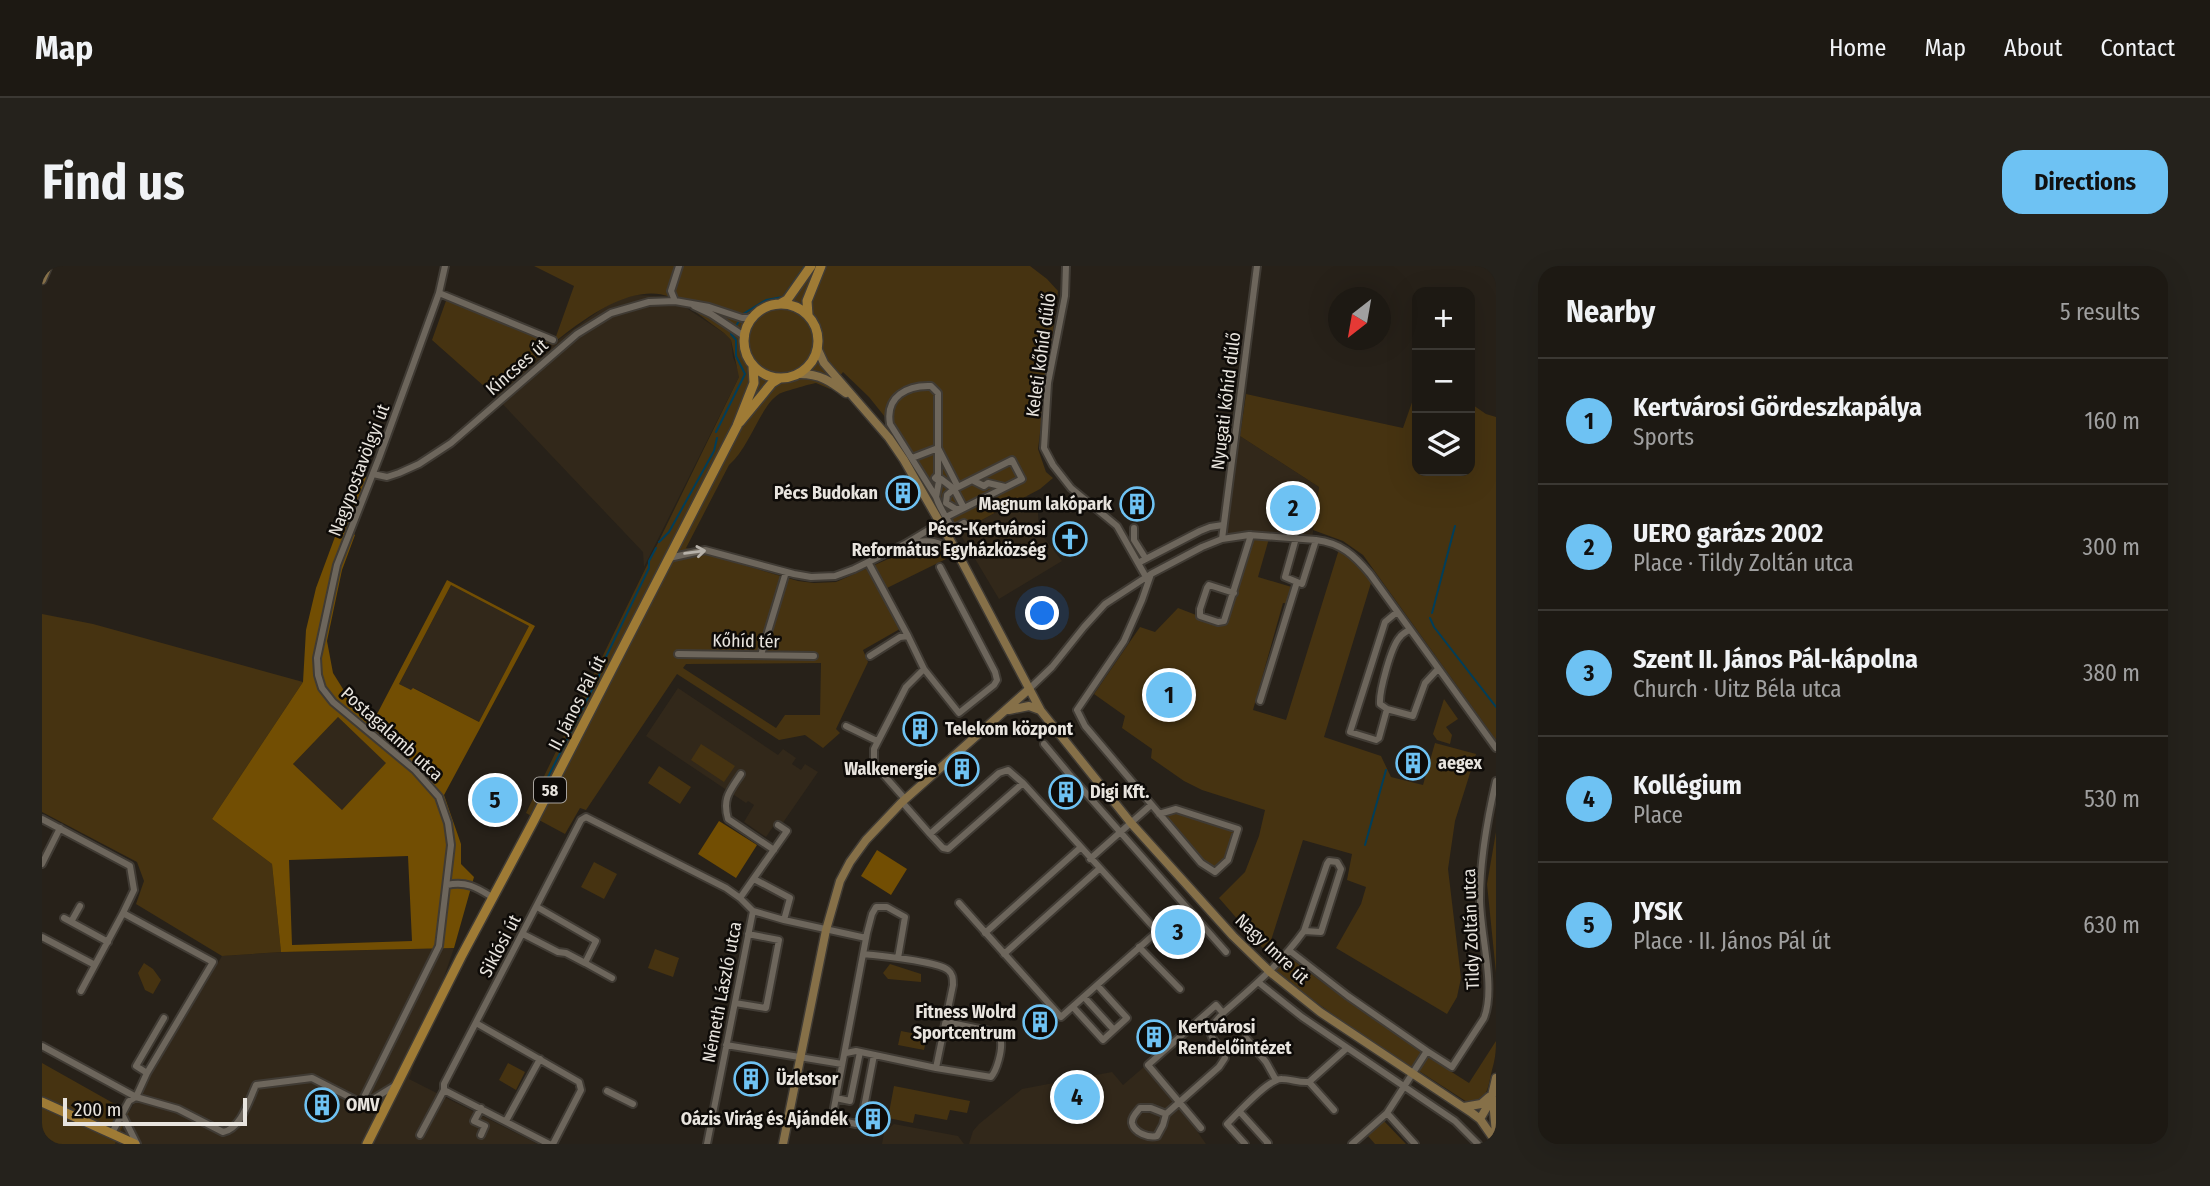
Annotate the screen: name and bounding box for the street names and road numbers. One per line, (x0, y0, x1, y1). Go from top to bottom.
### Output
street label: Keleti kőhíd dűlő (1021, 291, 1061, 419)
street label: Nyugati kőhíd dűlő (1207, 331, 1245, 471)
street label: Kincses út (481, 334, 553, 400)
street label: Nagypostavölgyi út (324, 401, 394, 539)
street label: Kőhíd tér (712, 629, 781, 653)
street label: II. János Pál út (544, 652, 610, 754)
street label: Postagalamb utca (336, 682, 448, 786)
road number: 58 (534, 778, 566, 803)
street label: Tildy Zoltán utca (1458, 868, 1484, 990)
street label: Nagy Imre út (1230, 909, 1314, 989)
street label: Siklósi út (474, 911, 526, 981)
street label: Németh László utca (698, 919, 746, 1064)

